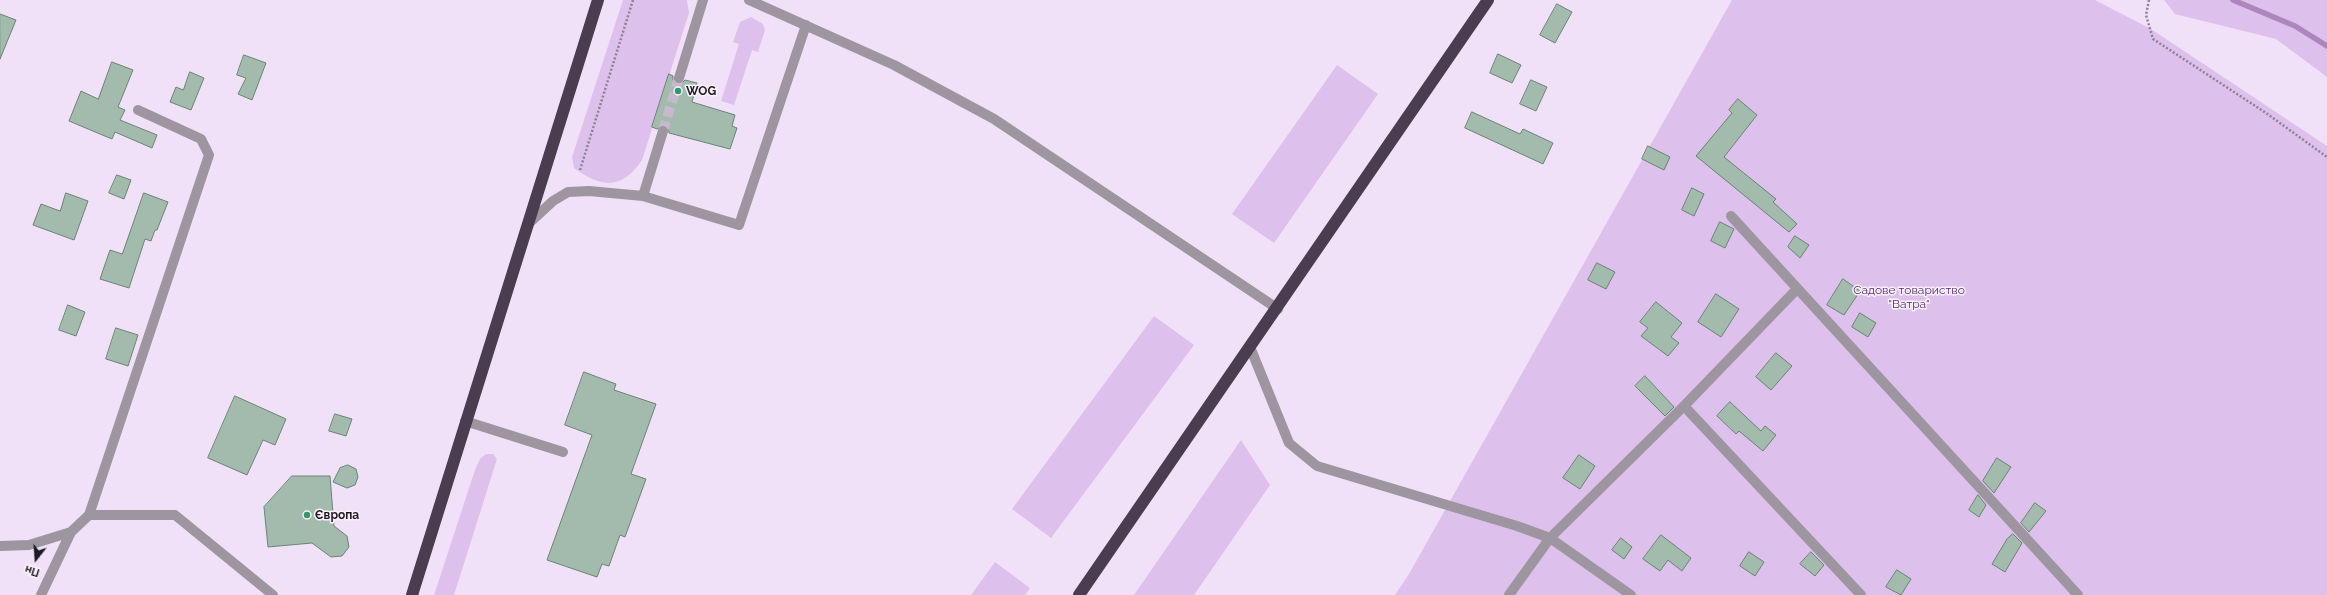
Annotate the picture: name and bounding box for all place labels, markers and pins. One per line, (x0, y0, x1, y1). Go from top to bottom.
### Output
place label: WOG (686, 84, 716, 98)
marker: WOG (673, 86, 683, 96)
place label: Європа (315, 508, 359, 522)
marker: Європа (302, 510, 312, 520)

